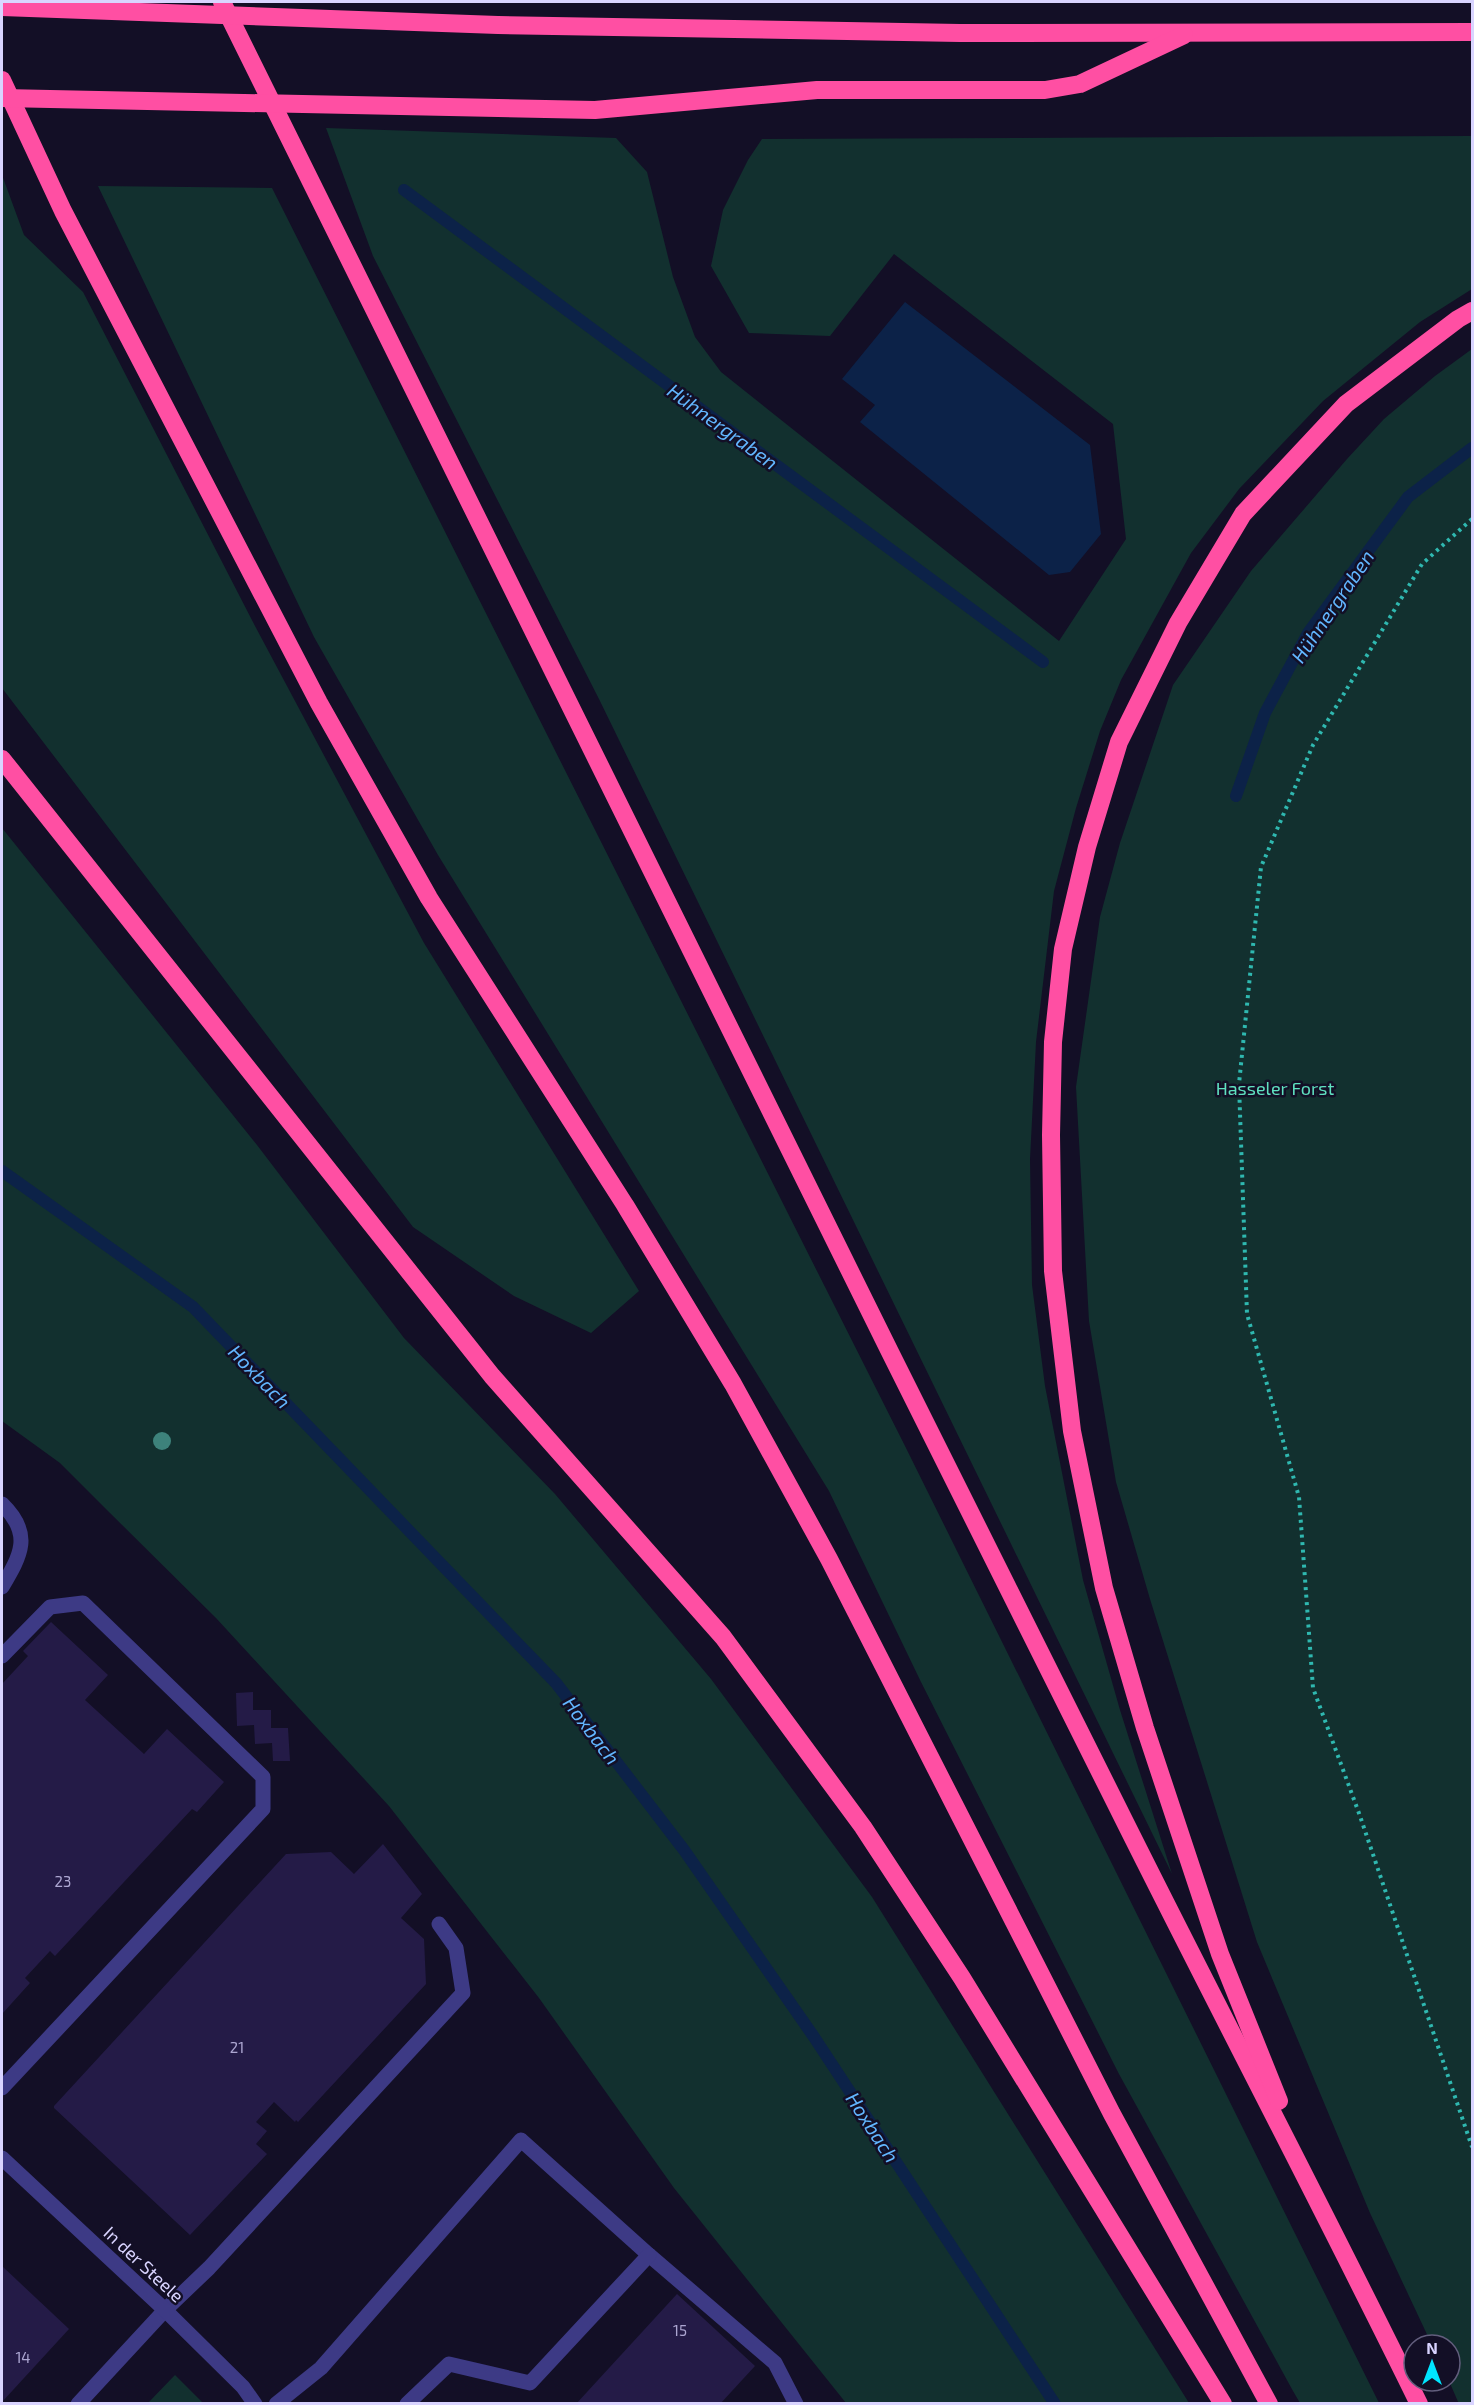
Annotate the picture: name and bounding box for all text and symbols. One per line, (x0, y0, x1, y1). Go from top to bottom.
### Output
water label: Hühnergraben (663, 378, 783, 474)
water label: Hühnergraben (1285, 545, 1379, 667)
park label: Hasseler Forst (1216, 1077, 1334, 1099)
water label: Hoxbach (224, 1339, 296, 1413)
water label: Hoxbach (559, 1691, 625, 1769)
house number: 23 (55, 1872, 71, 1890)
house number: 21 (230, 2038, 244, 2056)
water label: Hoxbach (841, 2087, 905, 2167)
street label: In der Steele (99, 2221, 189, 2307)
house number: 15 (673, 2321, 687, 2339)
north arrow (1402, 2333, 1462, 2393)
text: N (1426, 2338, 1438, 2357)
house number: 14 (15, 2348, 31, 2366)

